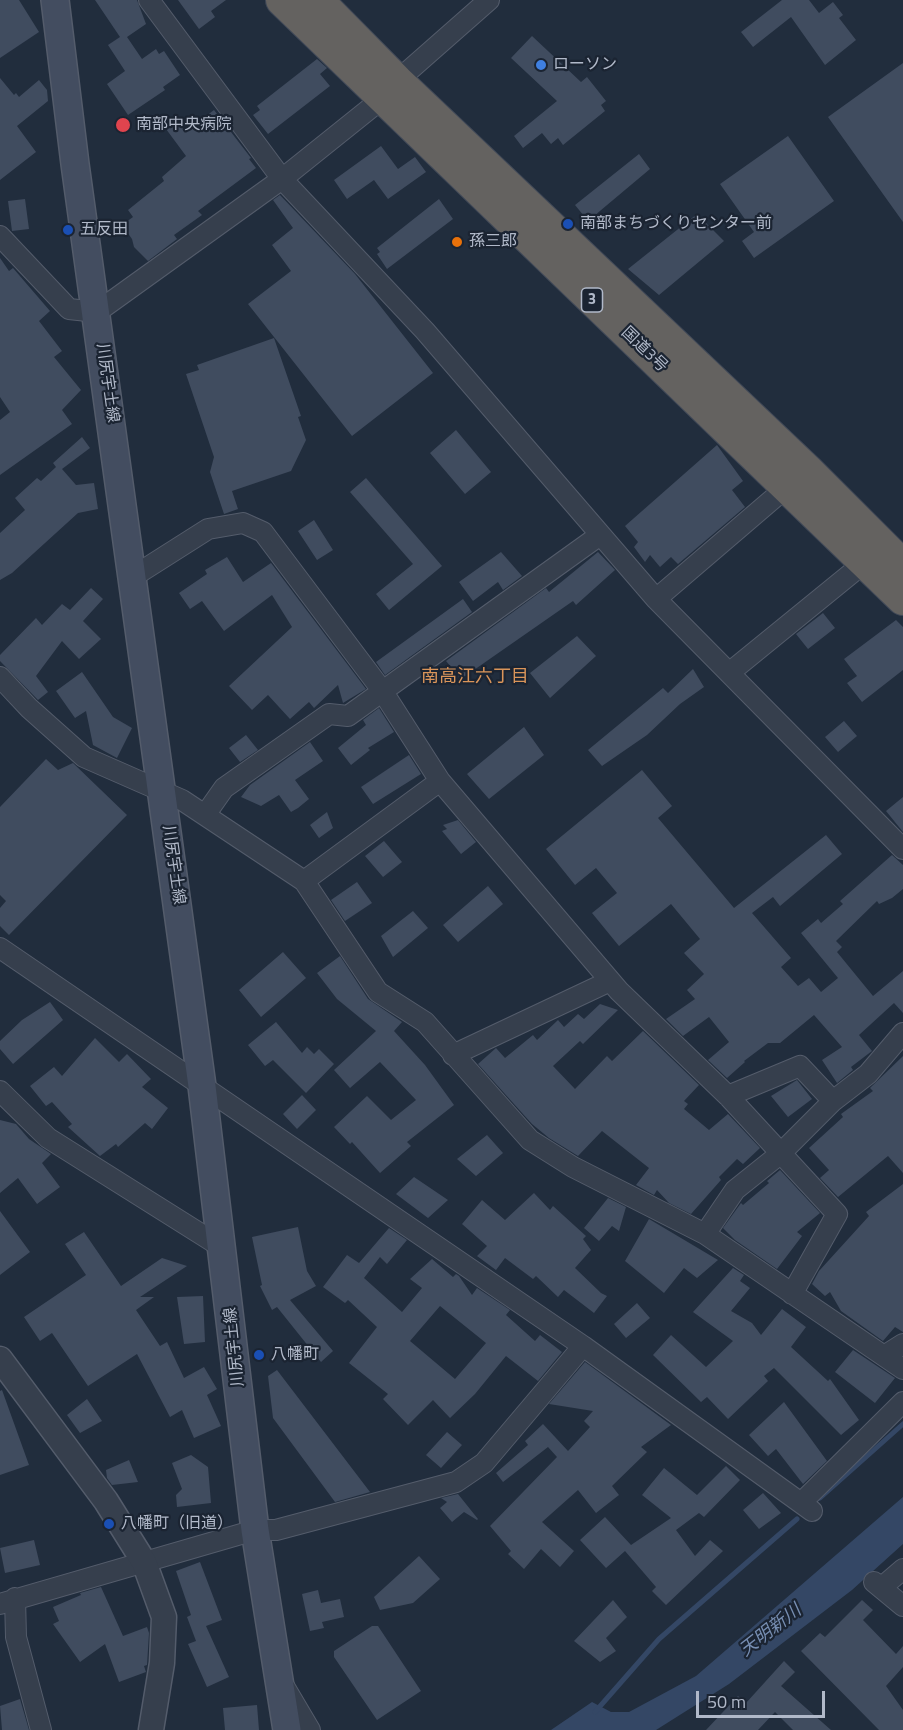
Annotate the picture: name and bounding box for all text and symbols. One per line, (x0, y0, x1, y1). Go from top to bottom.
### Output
place label: ローソン (553, 55, 617, 75)
marker: ローソン (534, 58, 548, 72)
place label: 南部中央病院 (136, 115, 232, 135)
marker: 南部中央病院 (114, 116, 132, 134)
place label: 南部まちづくりセンター前 (580, 214, 772, 234)
marker: 南部まちづくりセンター前 (561, 217, 575, 231)
place label: 五反田 (80, 220, 128, 240)
marker: 五反田 (61, 223, 75, 237)
place label: 孫三郎 (469, 232, 517, 252)
marker: 孫三郎 (450, 235, 464, 249)
road number: 3 (582, 288, 602, 312)
street label: 国道3号 (617, 323, 671, 377)
street label: 川尻宇土線 (92, 342, 122, 424)
district label: 南高江六丁目 (421, 667, 529, 689)
street label: 川尻宇土線 (158, 824, 188, 906)
street label: 川尻宇土線 (221, 1306, 249, 1388)
place label: 八幡町 (271, 1345, 319, 1365)
marker: 八幡町 (252, 1348, 266, 1362)
place label: 八幡町（旧道） (121, 1514, 233, 1534)
marker: 八幡町（旧道） (102, 1517, 116, 1531)
water label: 天明新川 (736, 1600, 806, 1662)
scale bar (699, 1679, 828, 1717)
text: 50 m (707, 1688, 746, 1715)

